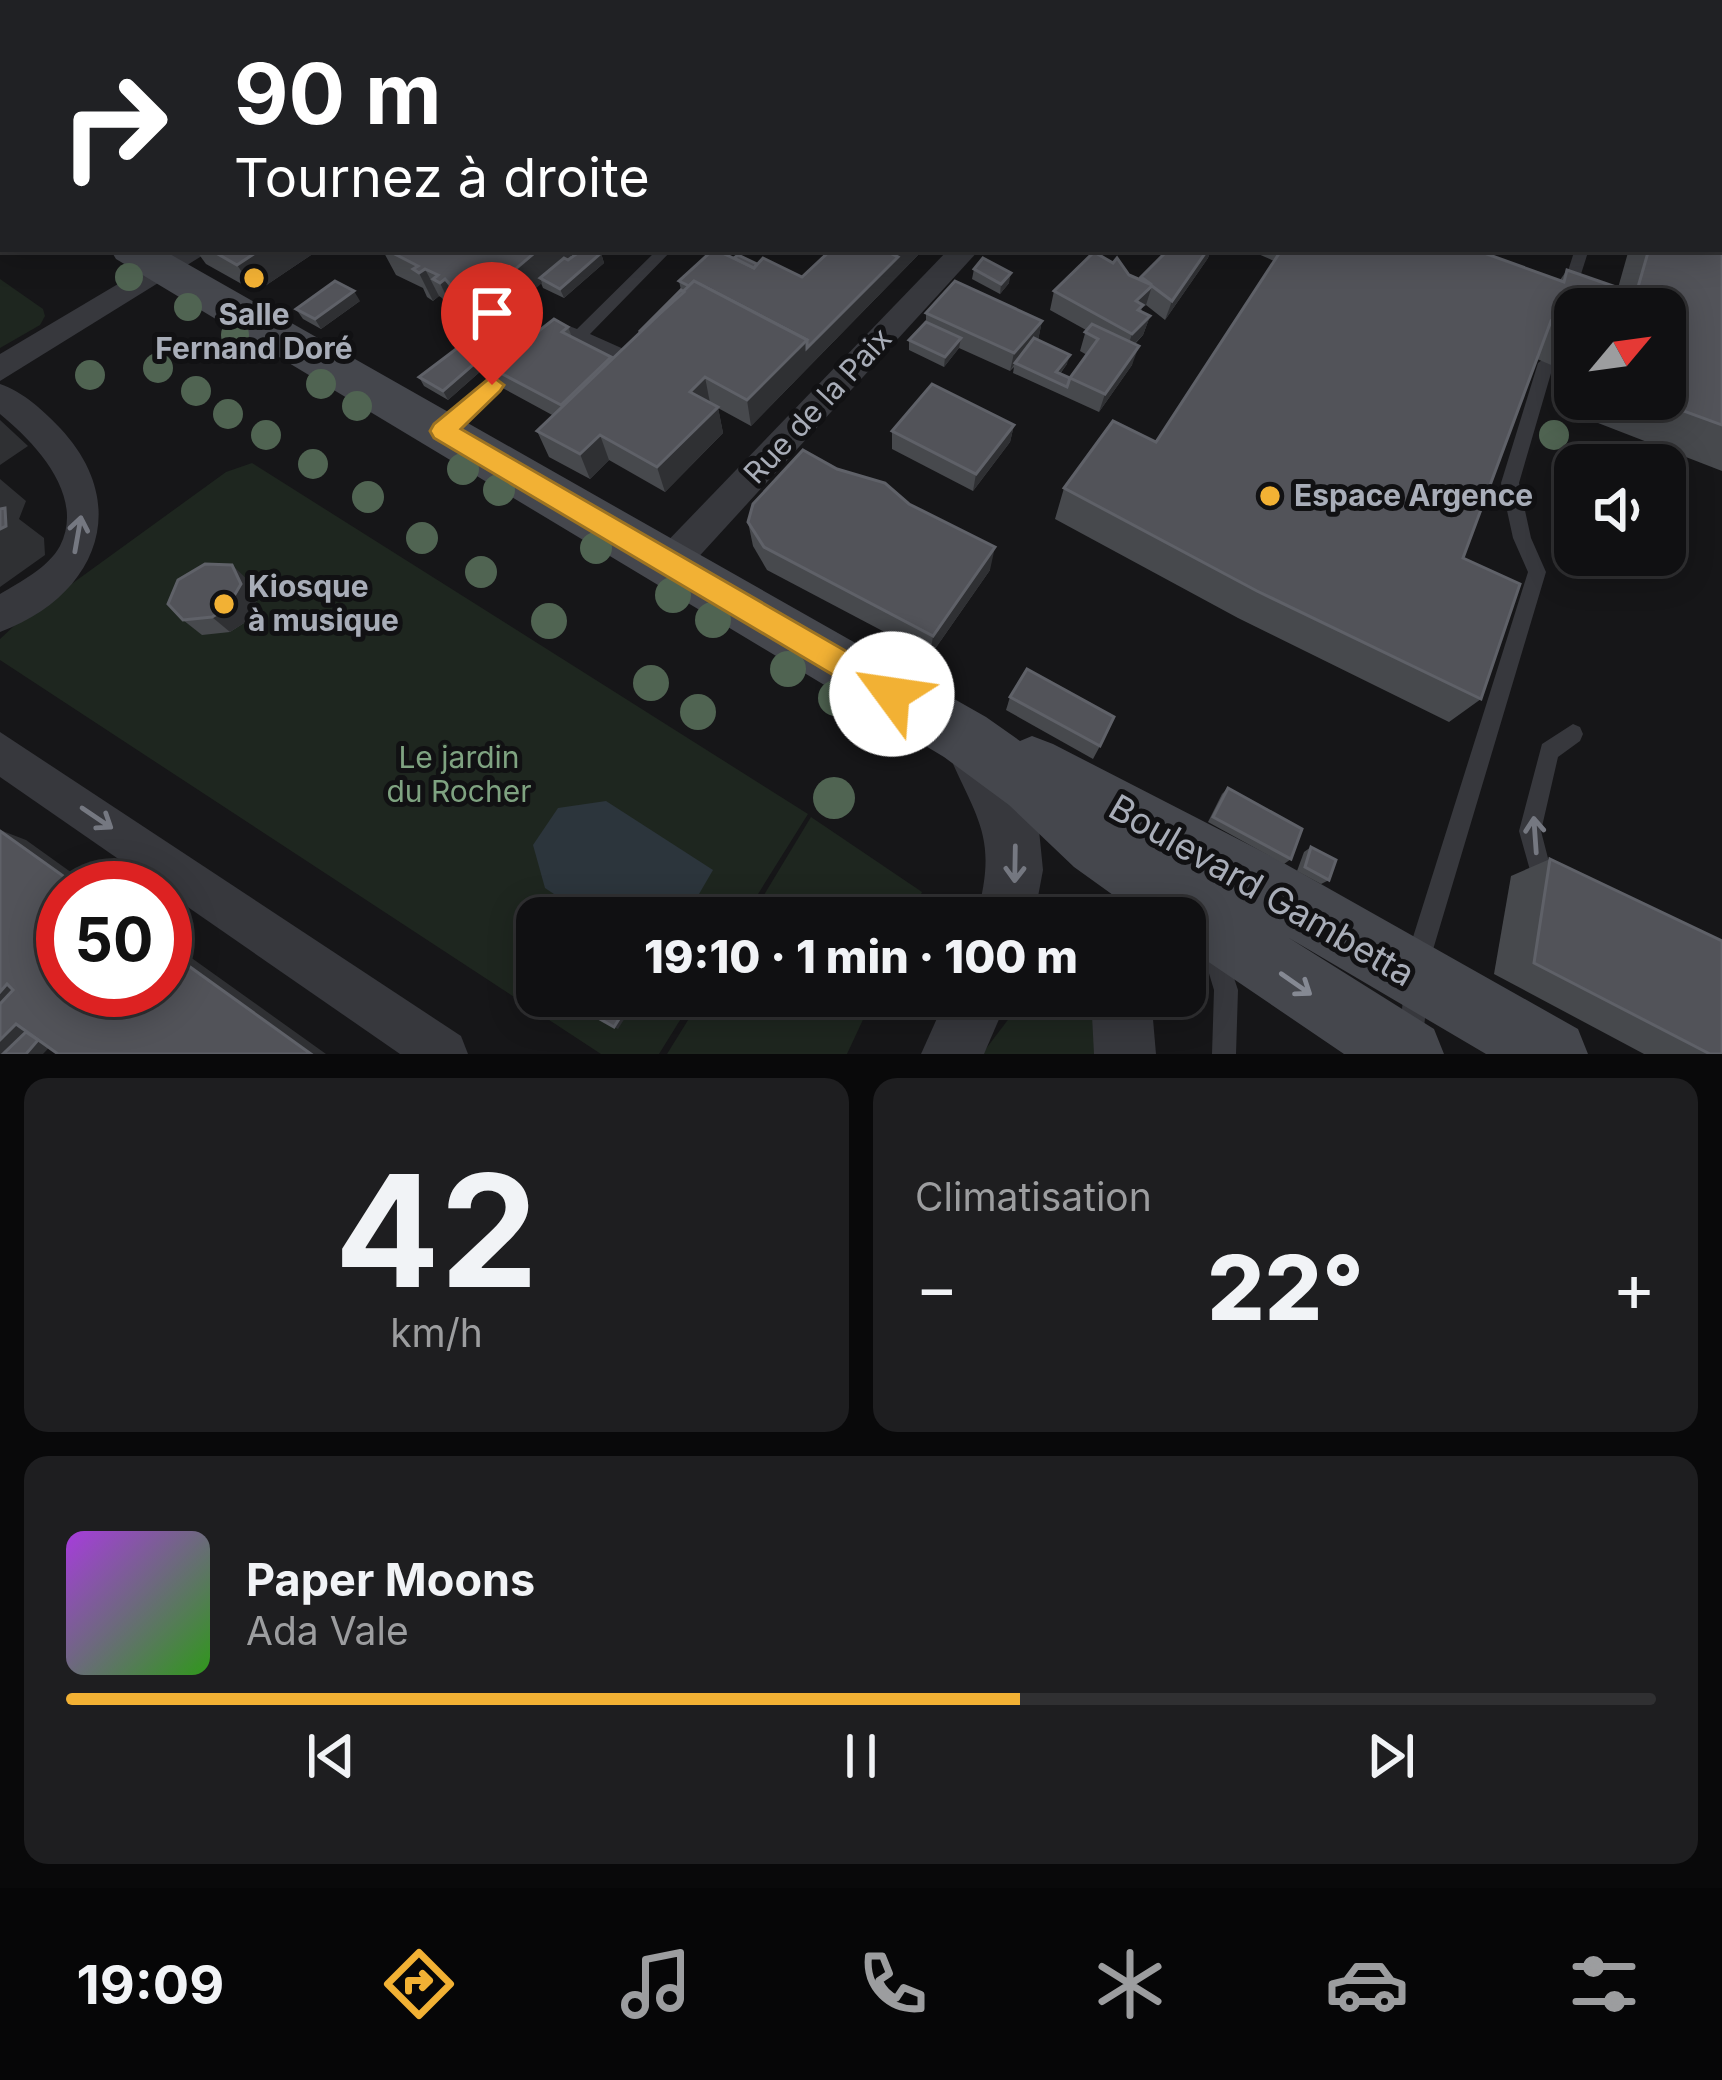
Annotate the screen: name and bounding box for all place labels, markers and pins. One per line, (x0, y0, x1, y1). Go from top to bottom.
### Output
pin (441, 262, 543, 385)
marker: Salle Fernand Doré (241, 265, 267, 291)
place label: Salle Fernand Doré (155, 296, 353, 366)
place label: Espace Argence (1294, 477, 1533, 513)
marker: Espace Argence (1257, 483, 1283, 509)
place label: Kiosque à musique (248, 568, 399, 638)
marker: Kiosque à musique (211, 591, 237, 617)

